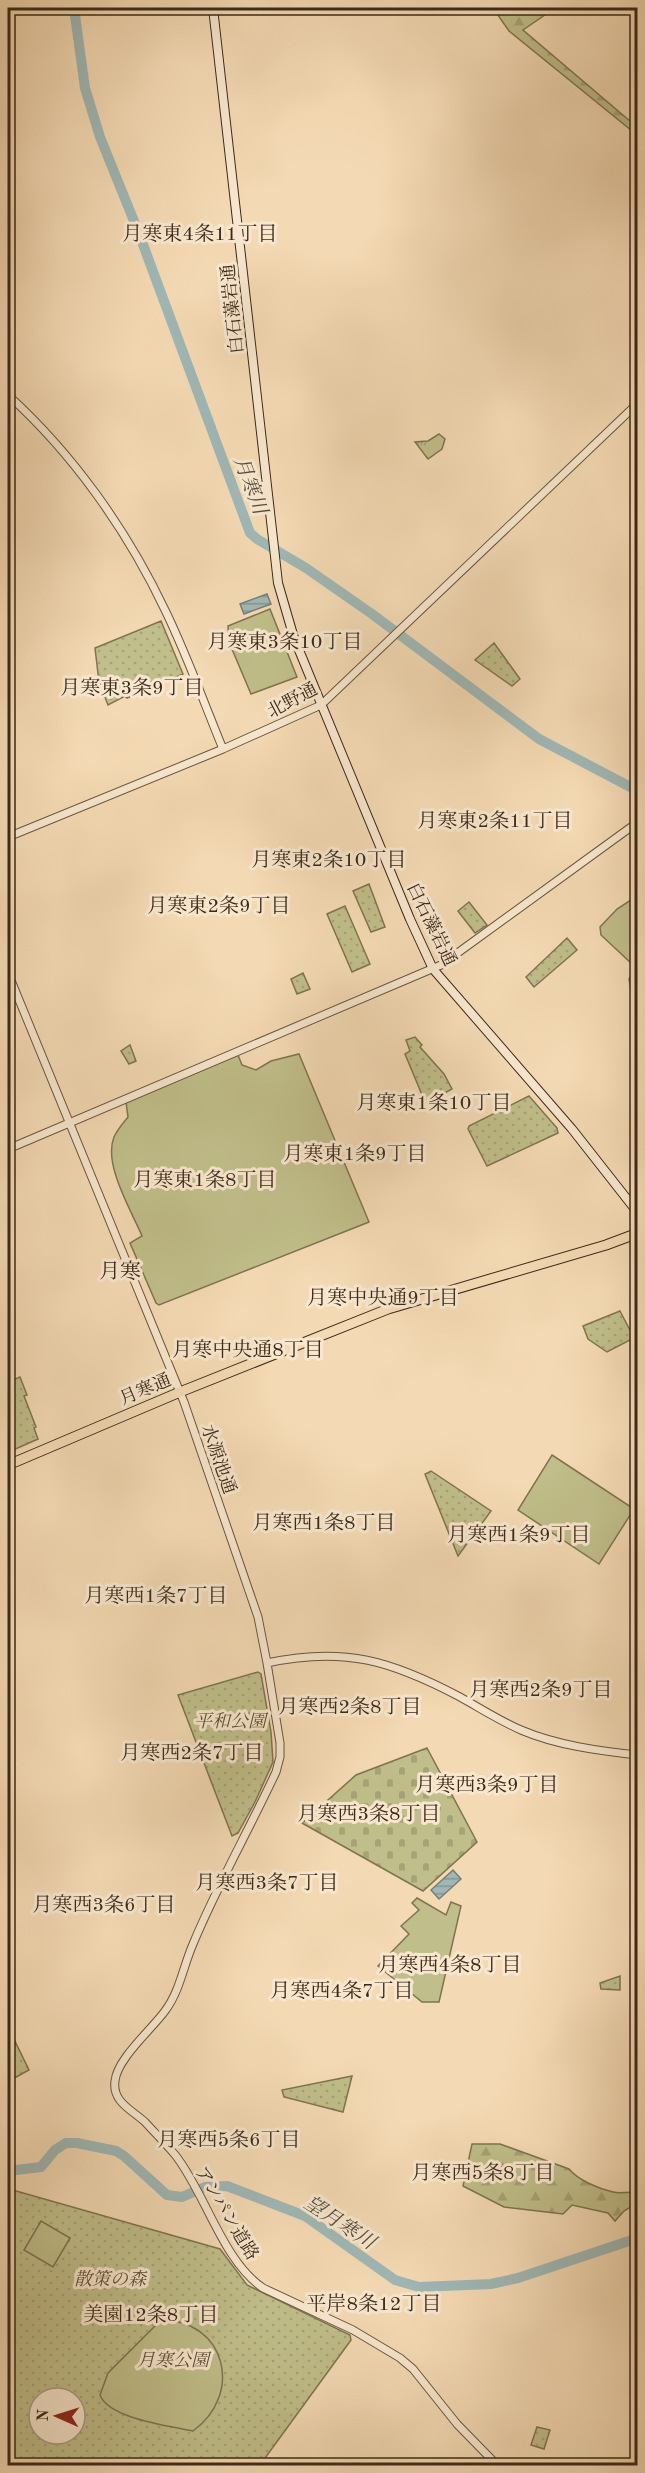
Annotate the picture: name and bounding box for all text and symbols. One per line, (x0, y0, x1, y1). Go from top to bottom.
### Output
district label: 月寒東4条11丁目 (123, 223, 277, 245)
street label: 白石藻岩通 (217, 263, 247, 355)
water label: 月寒川 (229, 453, 272, 519)
district label: 月寒東3条10丁目 (208, 631, 362, 653)
district label: 月寒東3条9丁目 (60, 677, 204, 699)
street label: 北野通 (264, 679, 321, 722)
district label: 月寒東2条11丁目 (418, 810, 572, 832)
district label: 月寒東2条10丁目 (252, 849, 406, 871)
street label: 白石藻岩通 (403, 879, 461, 969)
district label: 月寒東2条9丁目 (147, 895, 291, 917)
district label: 月寒東1条10丁目 (357, 1092, 511, 1114)
district label: 月寒東1条9丁目 (283, 1143, 427, 1165)
district label: 月寒東1条8丁目 (133, 1169, 277, 1191)
district label: 月寒 (99, 1260, 141, 1283)
district label: 月寒中央通9丁目 (307, 1287, 459, 1309)
district label: 月寒中央通8丁目 (172, 1339, 324, 1361)
street label: 月寒通 (116, 1369, 174, 1409)
street label: 水源池通 (198, 1422, 240, 1496)
district label: 月寒西1条8丁目 (252, 1512, 396, 1534)
district label: 月寒西1条9丁目 (447, 1524, 591, 1546)
district label: 月寒西1条7丁目 (84, 1585, 228, 1607)
district label: 月寒西2条9丁目 (469, 1679, 613, 1701)
district label: 月寒西2条8丁目 (278, 1696, 422, 1718)
park label: 平和公園 (194, 1711, 269, 1731)
district label: 月寒西2条7丁目 (120, 1742, 264, 1764)
district label: 月寒西3条9丁目 (415, 1774, 559, 1796)
district label: 月寒西3条8丁目 (297, 1803, 441, 1825)
district label: 月寒西3条7丁目 (195, 1872, 339, 1894)
district label: 月寒西3条6丁目 (32, 1894, 176, 1916)
district label: 月寒西4条8丁目 (378, 1954, 522, 1976)
district label: 月寒西4条7丁目 (270, 1980, 414, 2002)
district label: 月寒西5条6丁目 (157, 2129, 301, 2151)
street label: アンパン道路 (191, 2162, 263, 2264)
district label: 月寒西5条8丁目 (411, 2162, 555, 2184)
water label: 望月寒川 (300, 2192, 381, 2255)
park label: 散策の森 (74, 2269, 148, 2289)
district label: 平岸8条12丁目 (307, 2293, 441, 2315)
district label: 美園12条8丁目 (84, 2304, 218, 2326)
park label: 月寒公園 (137, 2350, 212, 2370)
north arrow (27, 2386, 87, 2446)
text: N (36, 2408, 52, 2422)

